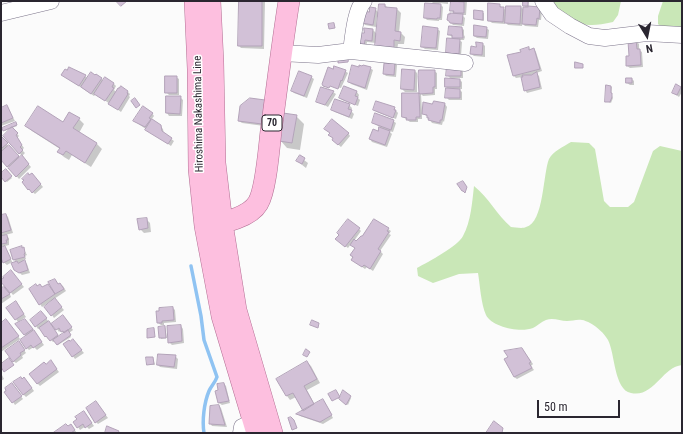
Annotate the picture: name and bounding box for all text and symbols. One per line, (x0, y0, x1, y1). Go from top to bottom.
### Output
north arrow (627, 16, 667, 56)
text: N (645, 41, 654, 55)
street label: Hiroshima Nakashima Line (191, 56, 207, 172)
road number: 70 (262, 115, 282, 131)
scale bar (539, 392, 622, 418)
text: 50 m (544, 400, 568, 414)

